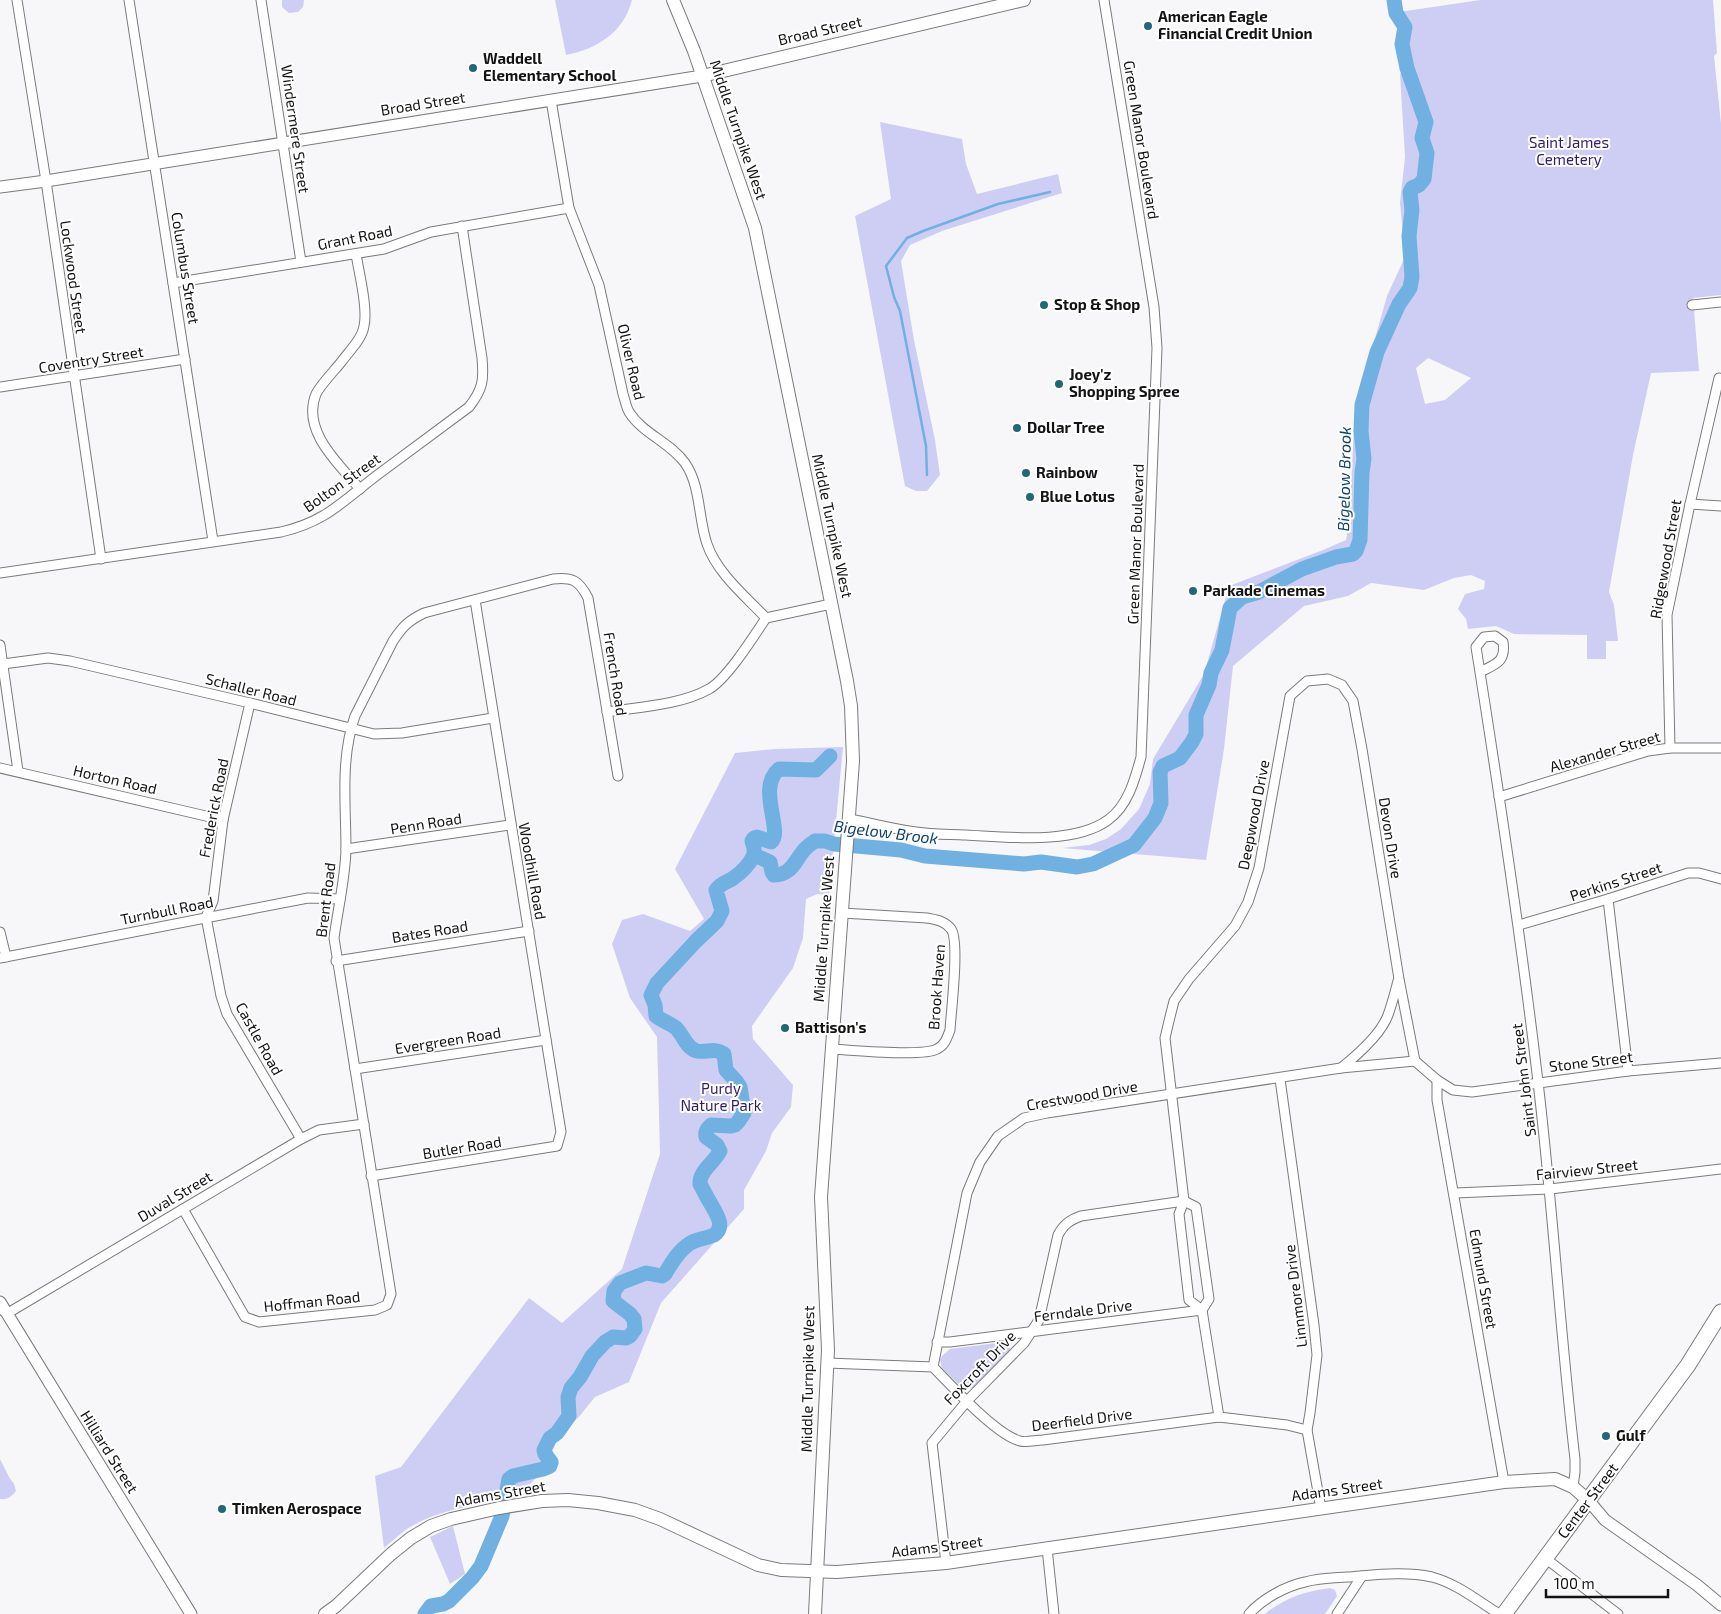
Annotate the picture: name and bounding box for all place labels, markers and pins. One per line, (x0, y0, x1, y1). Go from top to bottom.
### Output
place label: American Eagle Financial Credit Union (1158, 7, 1313, 42)
marker: American Eagle Financial Credit Union (1142, 20, 1154, 32)
place label: Waddell Elementary School (483, 49, 616, 85)
marker: Waddell Elementary School (467, 62, 479, 74)
place label: Stop & Shop (1054, 295, 1140, 313)
marker: Stop & Shop (1038, 299, 1050, 311)
place label: Joey'z Shopping Spree (1069, 365, 1180, 400)
marker: Joey'z Shopping Spree (1053, 378, 1065, 390)
place label: Dollar Tree (1027, 418, 1105, 436)
marker: Dollar Tree (1011, 422, 1023, 434)
place label: Rainbow (1036, 463, 1098, 481)
marker: Rainbow (1020, 467, 1032, 479)
place label: Blue Lotus (1040, 487, 1115, 505)
marker: Blue Lotus (1024, 491, 1036, 503)
place label: Parkade Cinemas (1203, 581, 1325, 599)
marker: Parkade Cinemas (1187, 585, 1199, 597)
place label: Battison's (795, 1018, 866, 1036)
marker: Battison's (779, 1022, 791, 1034)
place label: Gulf (1616, 1426, 1646, 1444)
marker: Gulf (1600, 1430, 1612, 1442)
place label: Timken Aerospace (232, 1499, 362, 1517)
marker: Timken Aerospace (216, 1503, 228, 1515)

